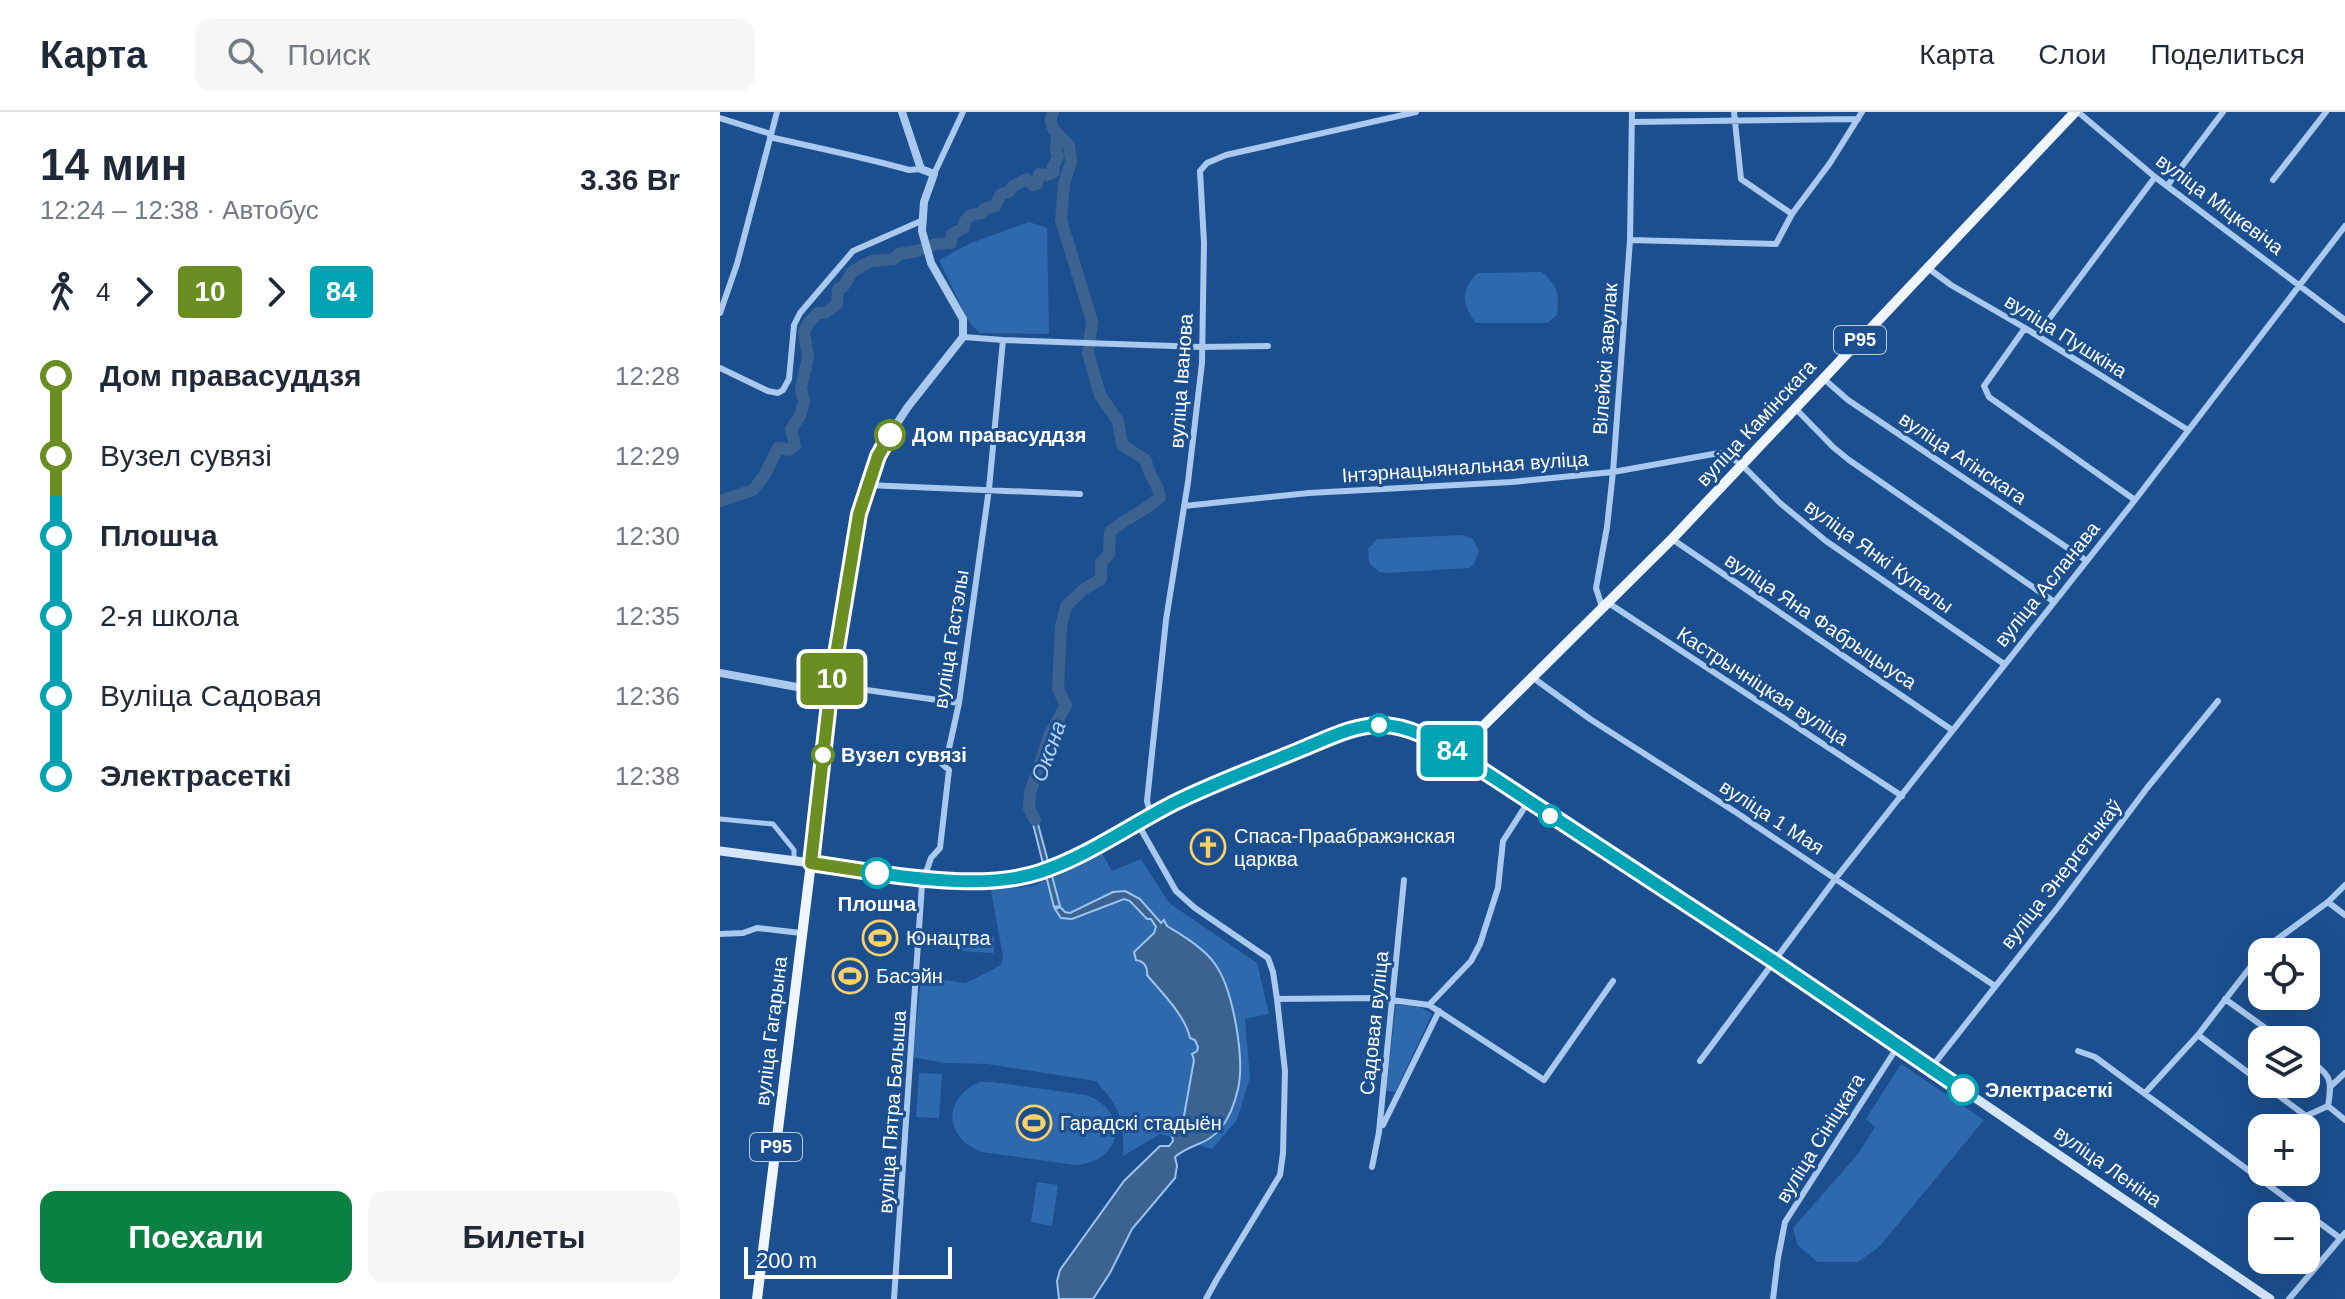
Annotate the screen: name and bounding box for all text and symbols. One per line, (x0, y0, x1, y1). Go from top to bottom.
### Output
search box (195, 19, 755, 91)
icon: search (223, 33, 267, 77)
text: Карта (40, 34, 147, 76)
text: Поиск (287, 38, 370, 71)
text: Карта (1919, 39, 1994, 70)
text: Слои (2038, 39, 2106, 70)
text: Поделиться (2150, 39, 2305, 70)
text: 14 мин (40, 140, 187, 189)
street label: вуліца Міцкевіча (2152, 149, 2289, 259)
text: 3.36 Br (580, 163, 680, 196)
text: 12:24 – 12:38 · Автобус (40, 195, 319, 225)
icon: walk (40, 270, 84, 314)
icon: forward (122, 270, 166, 314)
icon: forward (254, 270, 298, 314)
text: 10 (194, 276, 226, 307)
text: 84 (326, 276, 357, 307)
text: 4 (96, 277, 110, 307)
street label: Вілейскі завулак (1589, 282, 1621, 436)
street label: вуліца Пушкіна (2001, 290, 2132, 383)
street label: вуліца Іванова (1165, 312, 1197, 449)
road number: Р95 (1834, 326, 1886, 354)
street label: вуліца Камінскага (1692, 355, 1821, 491)
text: Дом правасуддзя (100, 359, 362, 392)
text: 12:28 (615, 361, 680, 391)
street label: вуліца Агінскага (1895, 407, 2031, 509)
marker: Дом правасуддзя (875, 420, 905, 450)
place label: Дом правасуддзя (912, 424, 1086, 446)
text: Вузел сувязі (100, 439, 272, 472)
text: 12:29 (615, 441, 680, 471)
street label: Інтэрнацыянальная вуліца (1341, 447, 1590, 487)
street label: вуліца Янкі Купалы (1801, 495, 1957, 617)
street label: вуліца Асланава (1990, 517, 2104, 651)
text: Плошча (100, 519, 218, 552)
text: 12:30 (615, 521, 680, 551)
street label: вуліца Яна Фабрыцыуса (1721, 549, 1922, 694)
street label: вуліца Гастэлы (929, 568, 973, 710)
text: 2-я школа (100, 599, 239, 632)
text: 12:35 (615, 601, 680, 631)
street label: Кастрычніцкая вуліца (1673, 622, 1854, 750)
line badge: 10 (796, 653, 868, 705)
text: 10 (816, 663, 848, 694)
text: Вуліца Садовая (100, 679, 322, 712)
text: 12:36 (615, 681, 680, 711)
unlabelled marker (1368, 714, 1390, 736)
water label: Оксна (1026, 717, 1071, 785)
line badge: 84 (1416, 725, 1488, 777)
text: 84 (1436, 735, 1468, 766)
marker: Вузел сувязі (812, 744, 834, 766)
place label: Вузел сувязі (841, 744, 967, 766)
text: Электрасеткі (100, 759, 292, 792)
text: 12:38 (615, 761, 680, 791)
street label: вуліца 1 Мая (1716, 775, 1828, 859)
street label: вуліца Энергетыкаў (1996, 795, 2126, 953)
unlabelled marker (1539, 805, 1561, 827)
place label: Спаса-Праабражэнская царква (1234, 825, 1455, 870)
church icon: Спаса-Праабражэнская царква (1189, 828, 1227, 866)
marker: Плошча (862, 858, 892, 888)
place label: Плошча (838, 893, 917, 915)
sports icon: Юнацтва (861, 919, 899, 957)
place label: Юнацтва (906, 927, 991, 949)
map controls (2248, 938, 2320, 1274)
button: locate (2248, 938, 2320, 1010)
street label: Садовая вуліца (1355, 949, 1393, 1096)
street label: вуліца Гагарына (751, 954, 791, 1107)
sports icon: Басэйн (831, 957, 869, 995)
place label: Басэйн (876, 965, 943, 987)
street label: вуліца Пятра Балыша (874, 1009, 910, 1214)
button: layers (2248, 1026, 2320, 1098)
street label: вуліца Сініцкага (1771, 1069, 1869, 1207)
marker: Электрасеткі (1948, 1075, 1978, 1105)
place label: Электрасеткі (1985, 1079, 2113, 1101)
sports icon: Гарадскі стадыён (1015, 1104, 1053, 1142)
place label: Гарадскі стадыён (1060, 1112, 1222, 1134)
button: + (2248, 1114, 2320, 1186)
street label: вуліца Леніна (2050, 1121, 2167, 1212)
road number: Р95 (750, 1133, 802, 1161)
button: Поехали (40, 1191, 352, 1283)
button: Билеты (368, 1191, 680, 1283)
button: − (2248, 1202, 2320, 1274)
scale bar (744, 1243, 952, 1279)
text: 200 m (756, 1248, 817, 1273)

